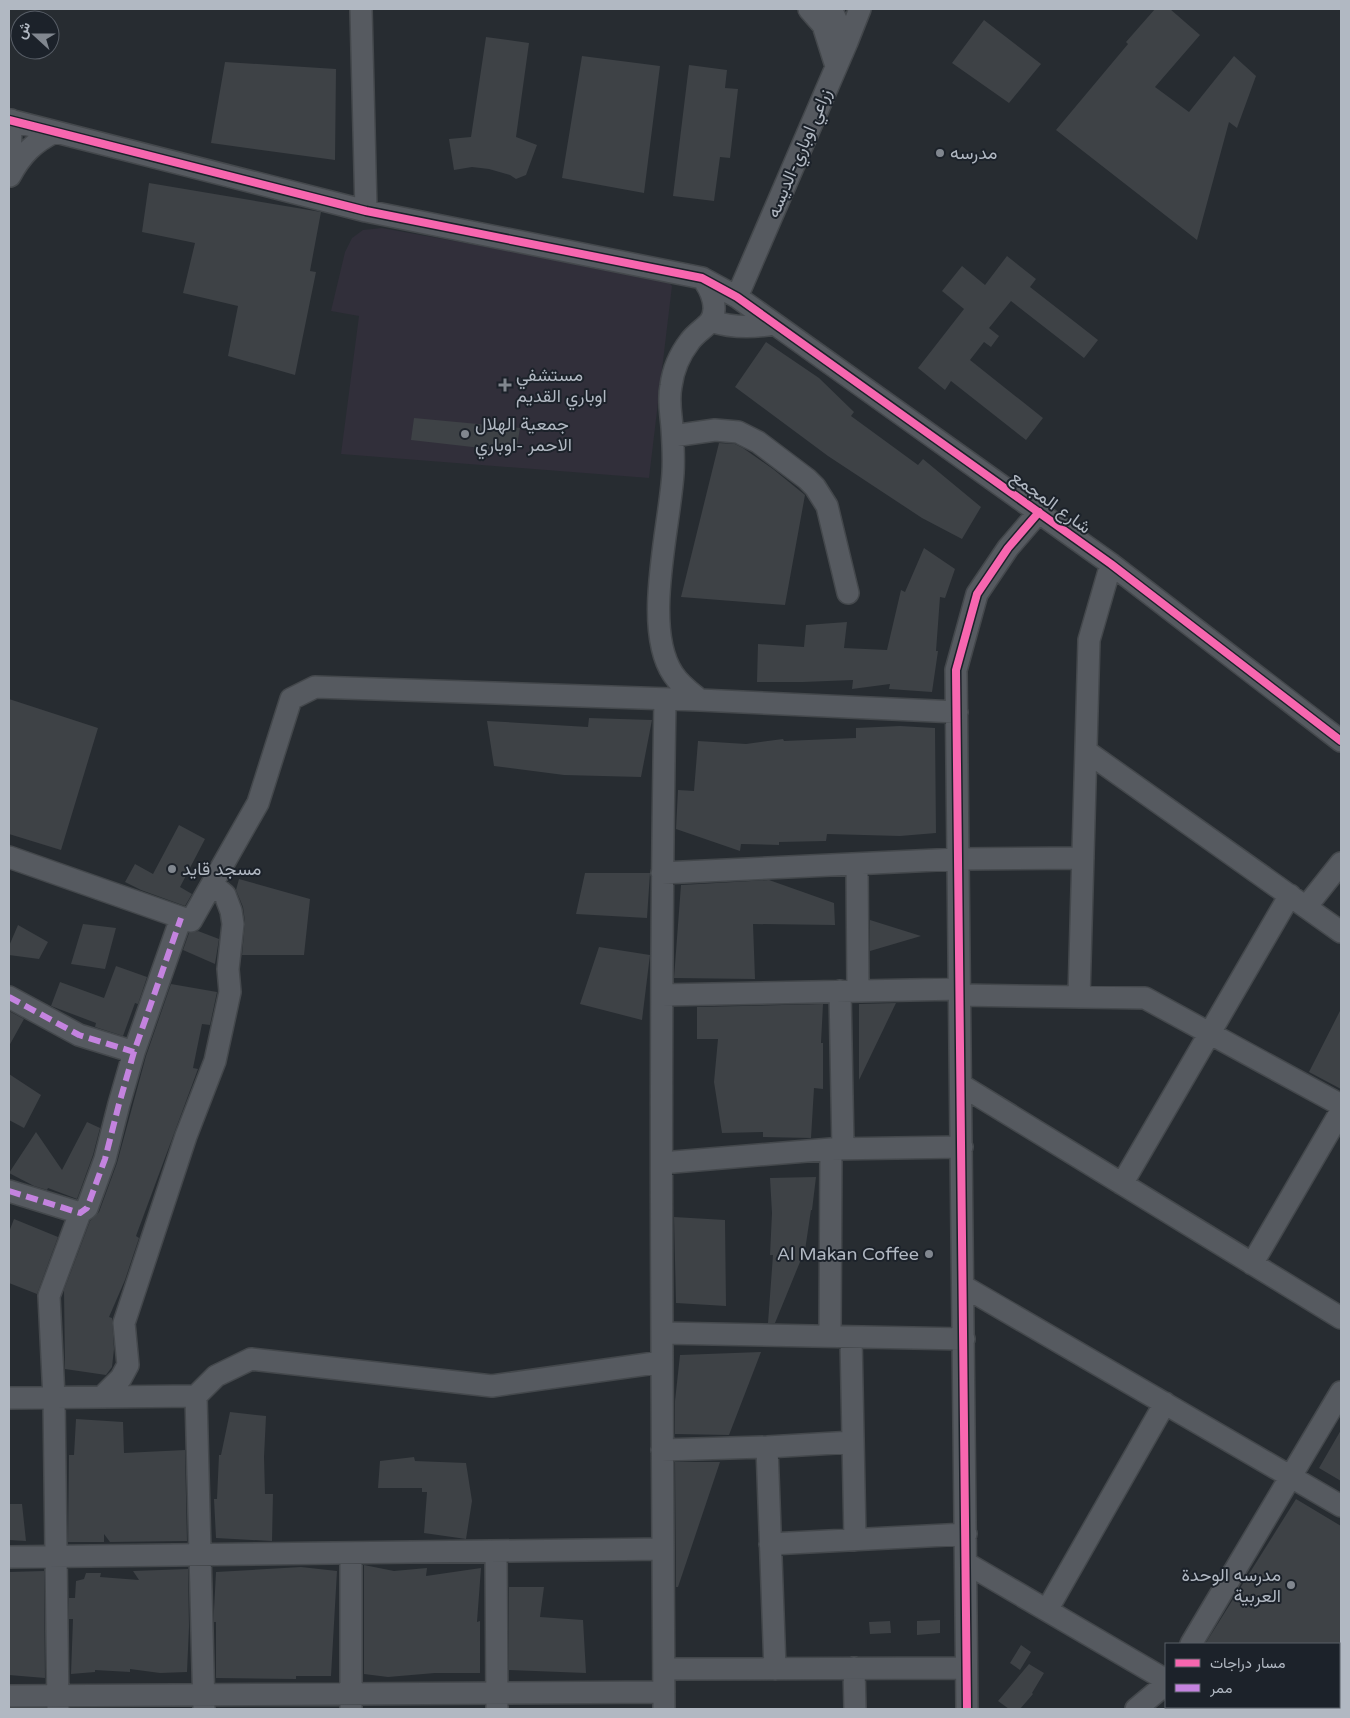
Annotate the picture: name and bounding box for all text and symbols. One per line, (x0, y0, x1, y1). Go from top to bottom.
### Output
north arrow (10, 10, 60, 60)
text: ش (12, 19, 34, 41)
street label: زراعي اوباري-الديسه (762, 85, 840, 222)
place label: مدرسه (950, 142, 997, 164)
marker: مدرسه (934, 147, 946, 159)
place label: مستشفي اوباري القديم (516, 364, 607, 411)
marker: مستشفي اوباري القديم (498, 378, 512, 392)
place label: جمعية الهلال الاحمر -اوباري (475, 413, 572, 460)
marker: جمعية الهلال الاحمر -اوباري (459, 428, 471, 440)
street label: شارع المجمع (1006, 465, 1095, 539)
place label: مسجد قايد (182, 858, 261, 880)
marker: مسجد قايد (166, 863, 178, 875)
place label: Al Makan Coffee (777, 1243, 919, 1265)
marker: Al Makan Coffee (923, 1248, 935, 1260)
place label: مدرسه الوحدة العربية (1181, 1564, 1281, 1607)
marker: مدرسه الوحدة العربية (1285, 1579, 1297, 1591)
legend (1165, 1643, 1340, 1708)
text: مسار دراجات (1210, 1654, 1285, 1672)
text: ممر (1209, 1679, 1232, 1697)

